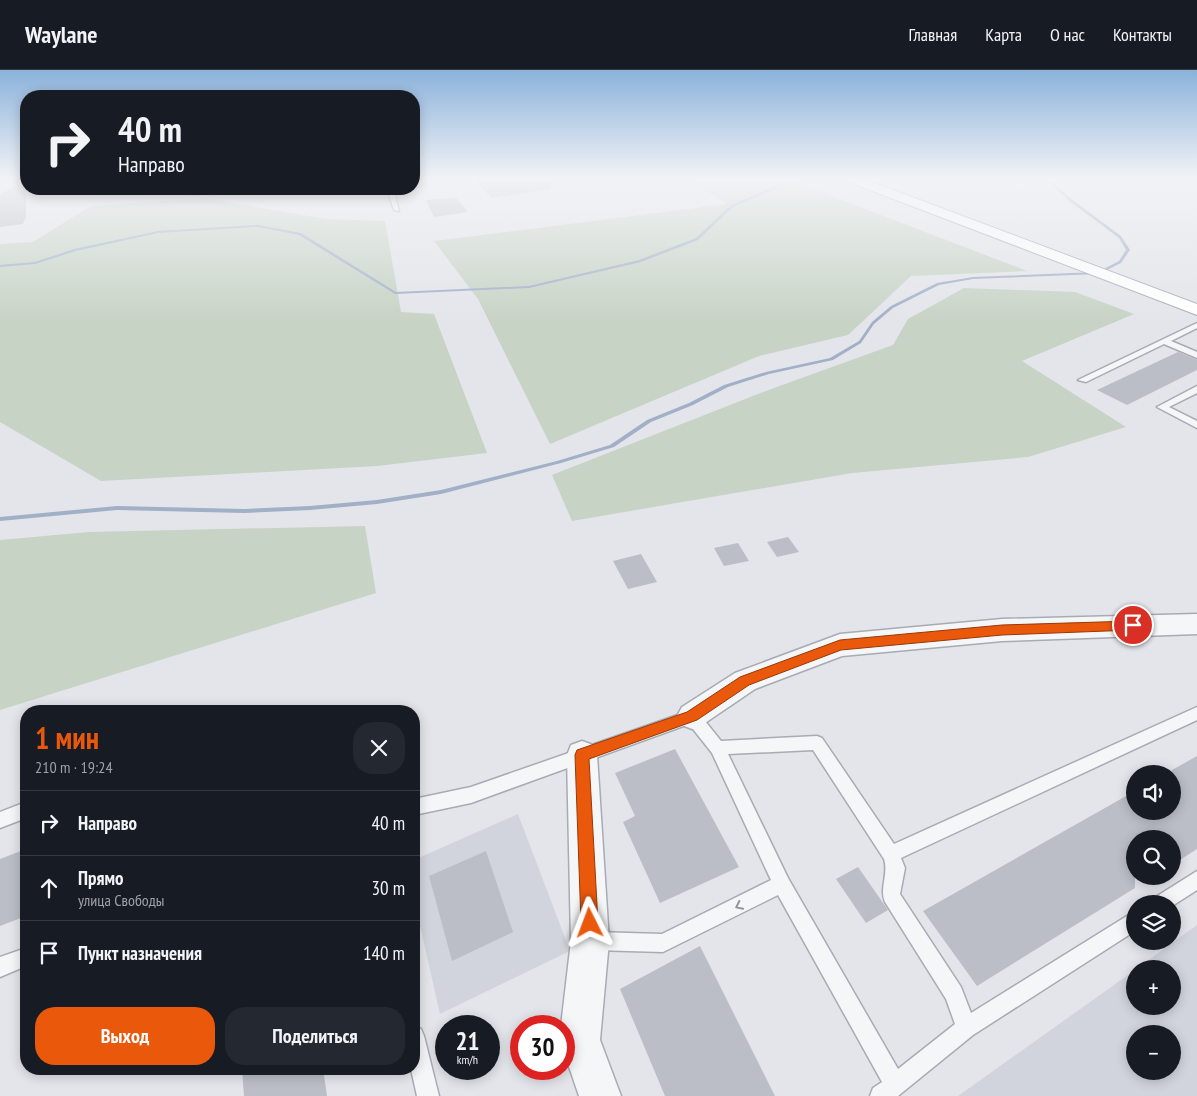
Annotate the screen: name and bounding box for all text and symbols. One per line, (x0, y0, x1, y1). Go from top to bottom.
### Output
text: Waylane (25, 19, 98, 50)
text: Главная (909, 23, 957, 46)
text: Карта (985, 23, 1022, 46)
text: О нас (1050, 23, 1085, 46)
text: Контакты (1113, 23, 1172, 46)
text: 40 m (118, 106, 182, 152)
icon: right (35, 110, 100, 175)
text: Направо (118, 150, 185, 178)
pin (1112, 604, 1154, 646)
icon: arrive (1119, 611, 1147, 639)
text: 1 мин (35, 718, 99, 757)
button: close (353, 722, 405, 774)
text: 210 m · 19:24 (35, 757, 113, 777)
map controls (1126, 765, 1181, 1080)
button: sound (1126, 765, 1181, 820)
icon: right (35, 809, 63, 837)
text: Направо (78, 811, 137, 835)
text: 40 m (372, 811, 405, 835)
button: search (1126, 830, 1181, 885)
text: Прямо (78, 866, 123, 890)
icon: ahead (35, 874, 63, 902)
text: 30 m (372, 876, 405, 900)
text: улица Свободы (78, 890, 164, 910)
button: layers (1126, 895, 1181, 950)
position arrow (563, 896, 615, 948)
one-way arrow (735, 900, 744, 910)
icon: arrive (35, 939, 63, 967)
text: Пункт назначения (78, 941, 202, 965)
text: 140 m (363, 941, 405, 965)
button: + (1126, 960, 1181, 1015)
button: Выход (35, 1007, 215, 1065)
button: Поделиться (225, 1007, 405, 1065)
speed limit sign: 30 (510, 1015, 575, 1080)
text: 21 (456, 1025, 479, 1057)
button: − (1126, 1025, 1181, 1080)
text: km/h (457, 1052, 478, 1067)

